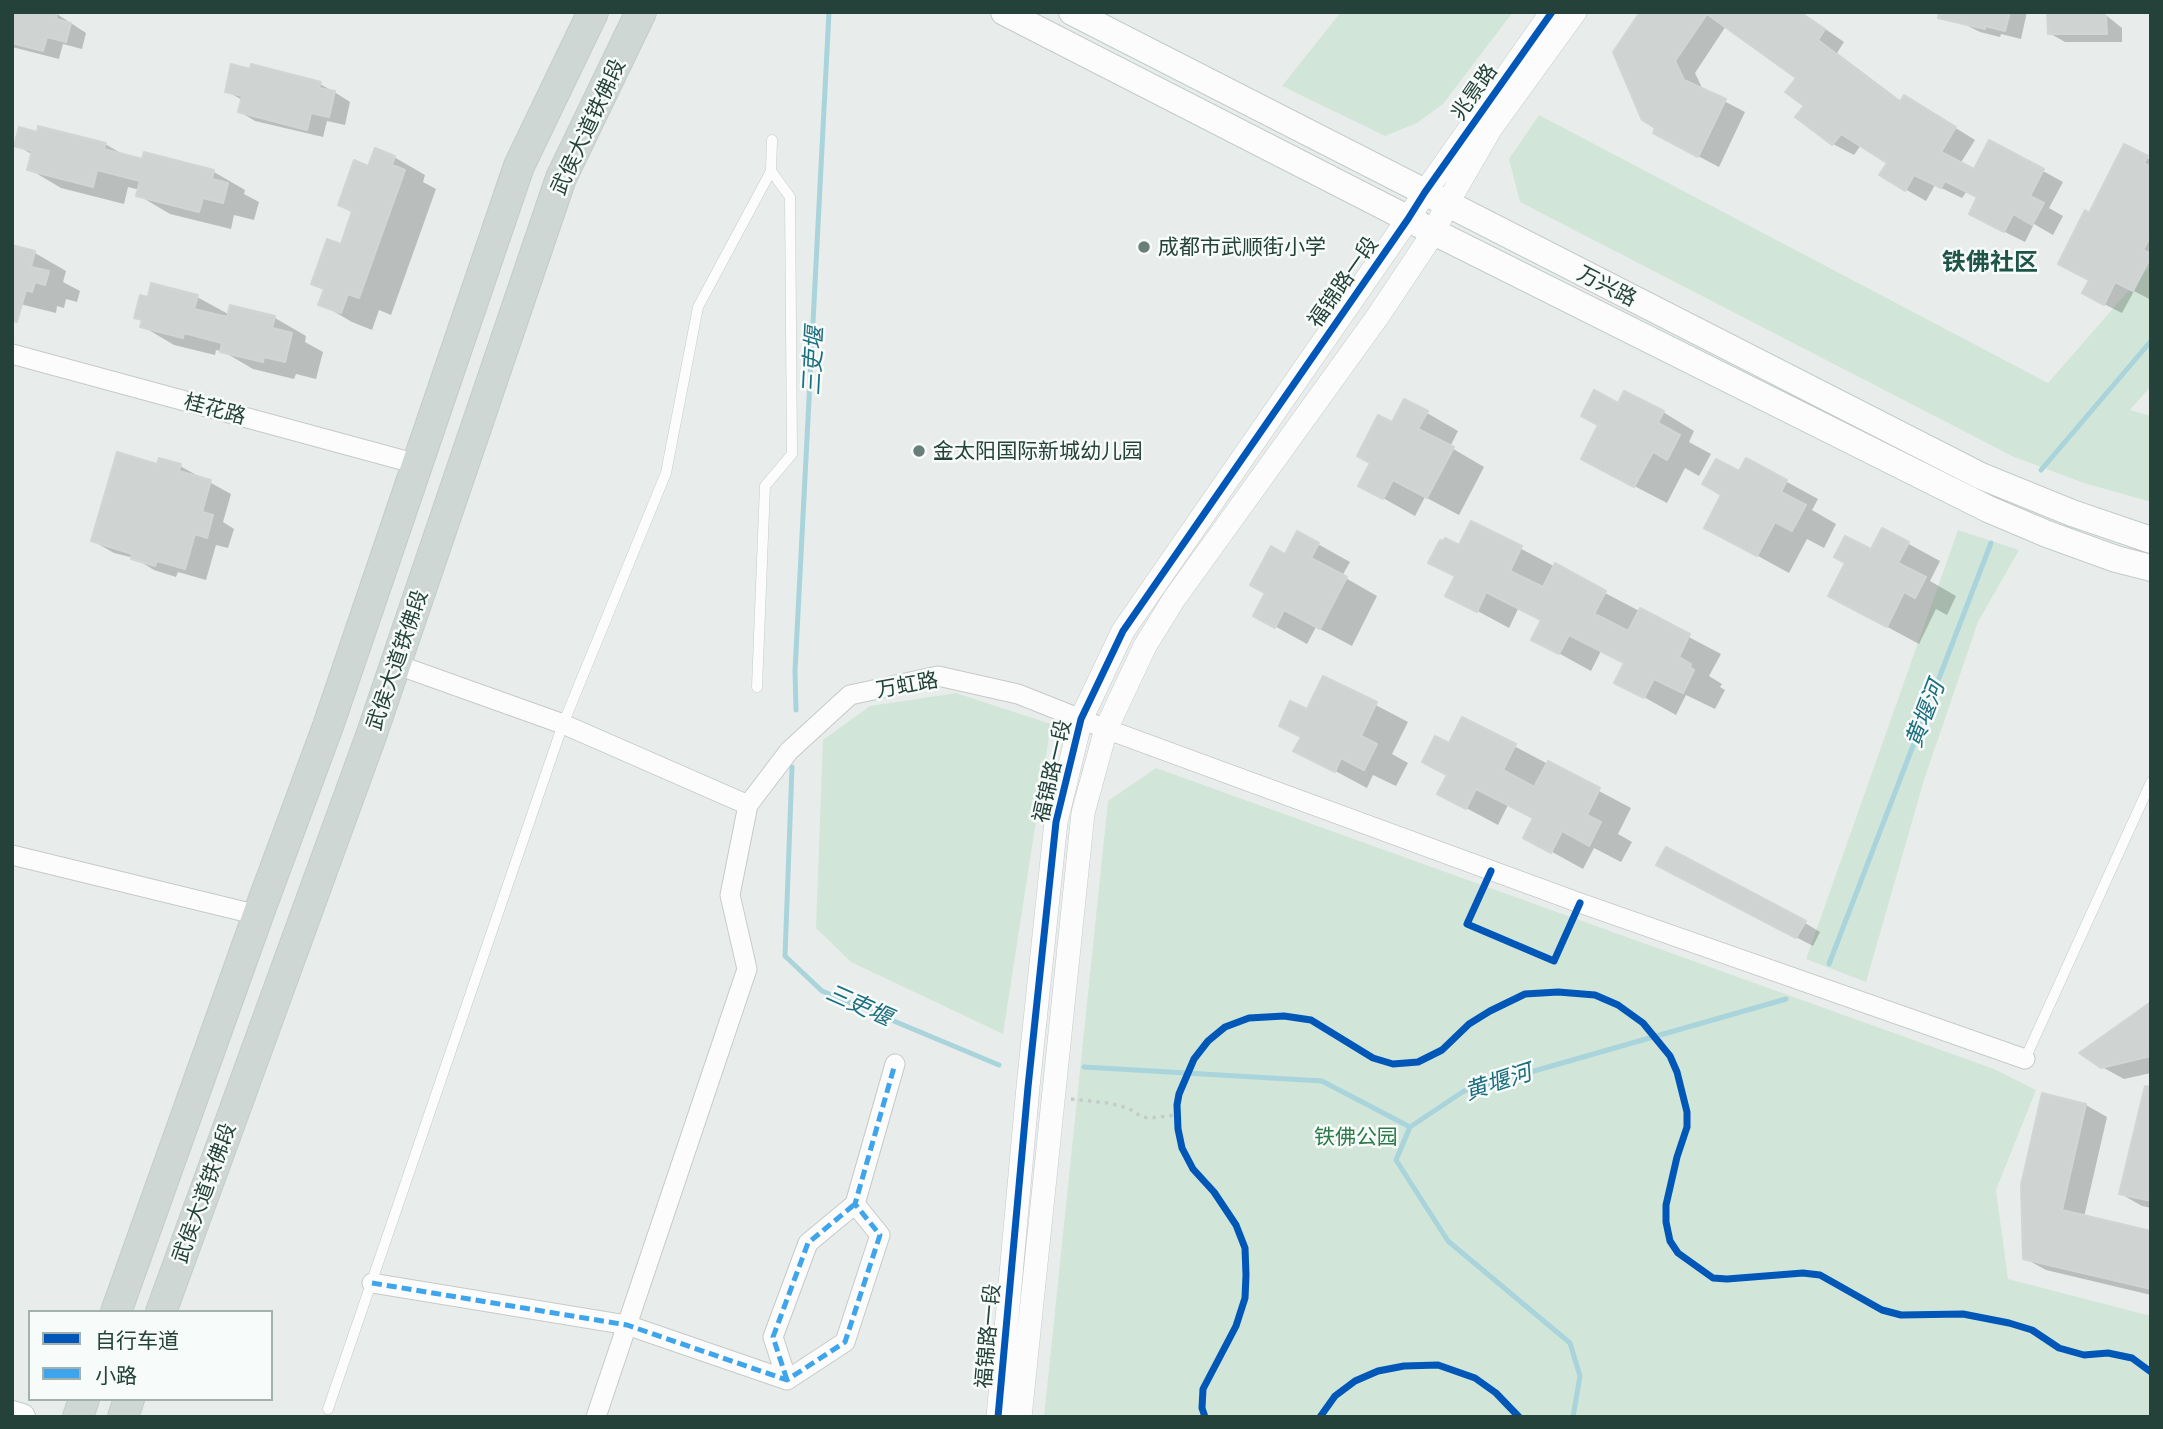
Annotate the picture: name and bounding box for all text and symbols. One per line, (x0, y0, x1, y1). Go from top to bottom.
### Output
street label: 武侯大道铁佛段 (546, 55, 630, 199)
street label: 兆景路 (1446, 59, 1502, 125)
street label: 福锦路一段 (1303, 232, 1383, 332)
place label: 成都市武顺街小学 (1158, 234, 1326, 260)
marker: 成都市武顺街小学 (1136, 239, 1152, 255)
district label: 铁佛社区 (1942, 248, 2038, 276)
street label: 万兴路 (1573, 260, 1641, 312)
water label: 三吏堰 (797, 326, 829, 396)
street label: 桂花路 (181, 389, 249, 429)
place label: 金太阳国际新城幼儿园 (933, 438, 1143, 464)
marker: 金太阳国际新城幼儿园 (911, 443, 927, 459)
street label: 武侯大道铁佛段 (361, 586, 433, 734)
street label: 万虹路 (874, 667, 940, 703)
water label: 黄堰河 (1900, 677, 1950, 751)
street label: 福锦路一段 (1028, 717, 1076, 825)
water label: 三吏堰 (822, 978, 896, 1032)
water label: 黄堰河 (1461, 1058, 1535, 1106)
street label: 武侯大道铁佛段 (167, 1120, 241, 1266)
park label: 铁佛公园 (1314, 1124, 1398, 1150)
street label: 福锦路一段 (971, 1283, 1005, 1389)
legend (28, 1310, 273, 1401)
text: 自行车道 (95, 1327, 179, 1352)
text: 小路 (95, 1362, 137, 1387)

